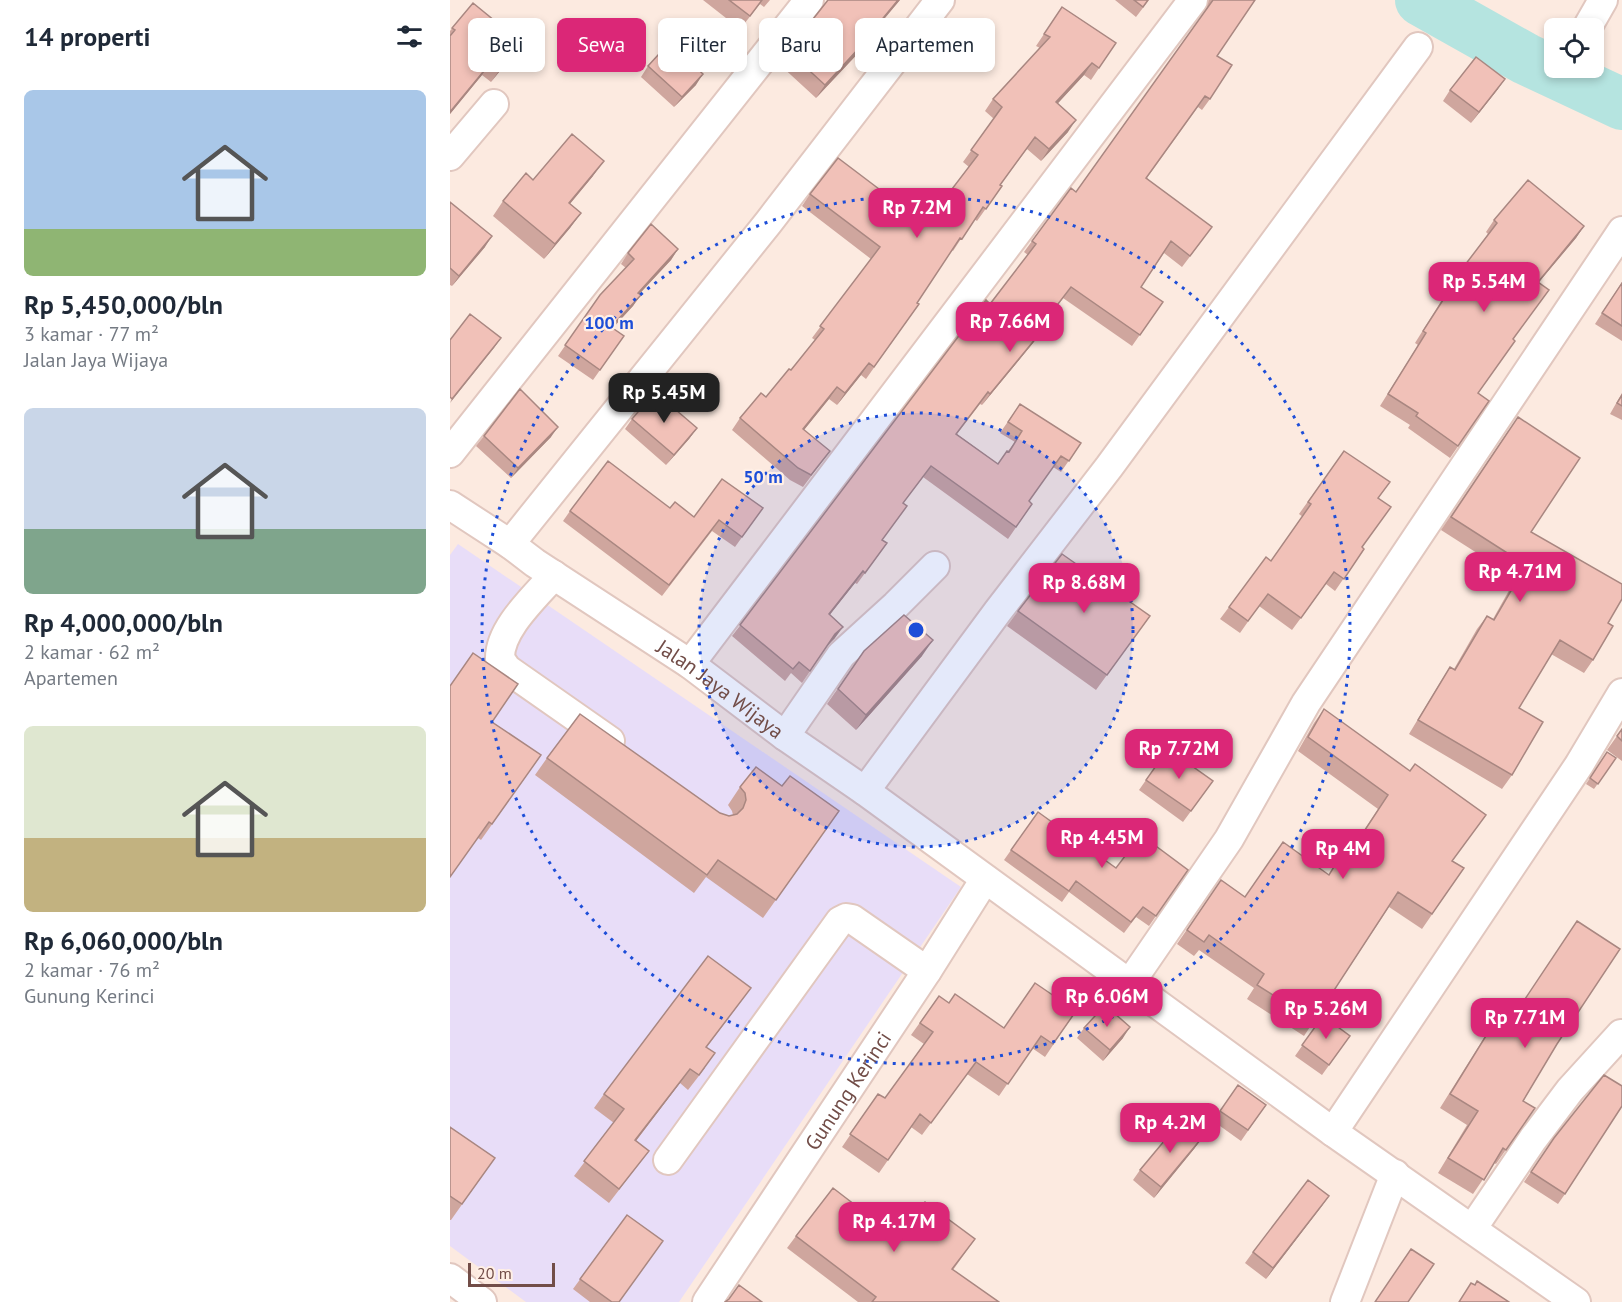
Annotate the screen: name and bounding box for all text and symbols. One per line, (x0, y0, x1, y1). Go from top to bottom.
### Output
chip: Beli (468, 18, 545, 72)
chip: Sewa (557, 18, 646, 72)
chip: Filter (658, 18, 747, 72)
chip: Baru (759, 18, 843, 72)
chip: Apartemen (855, 18, 995, 72)
map controls (1544, 18, 1604, 78)
button: locate (1544, 18, 1604, 78)
text: 14 properti (24, 20, 150, 53)
icon: filters (393, 20, 426, 53)
icon: home (171, 129, 279, 237)
pin: Rp 7.2M (862, 188, 972, 239)
text: Rp 7.2M (882, 194, 952, 220)
pin: Rp 5.54M (1422, 262, 1546, 313)
text: Rp 5.54M (1443, 268, 1525, 294)
text: Rp 5,450,000/bln (24, 288, 223, 321)
pin: Rp 7.66M (948, 302, 1072, 353)
text: Rp 7.66M (970, 308, 1050, 334)
text: 100 m (584, 311, 634, 334)
text: 3 kamar · 77 m² (24, 321, 159, 347)
text: Jalan Jaya Wijaya (24, 347, 168, 373)
pin: Rp 5.45M (602, 373, 726, 424)
text: Rp 5.45M (623, 379, 705, 405)
icon: home (171, 447, 279, 555)
text: 50 m (743, 465, 783, 488)
pin: Rp 4.71M (1458, 552, 1582, 603)
text: Rp 4.71M (1479, 558, 1561, 584)
pin: Rp 8.68M (1022, 563, 1146, 614)
text: Rp 8.68M (1043, 569, 1125, 595)
text: Rp 4,000,000/bln (24, 606, 223, 639)
centre of rings (906, 620, 926, 640)
street label: Jalan Jaya Wijaya (651, 632, 790, 744)
text: 2 kamar · 62 m² (24, 639, 160, 665)
text: Apartemen (24, 665, 118, 691)
pin: Rp 7.72M (1117, 729, 1241, 780)
text: Rp 7.72M (1139, 735, 1219, 761)
icon: home (171, 765, 279, 873)
pin: Rp 4.45M (1040, 818, 1164, 869)
text: Rp 4.45M (1061, 824, 1143, 850)
pin: Rp 4M (1301, 829, 1385, 880)
text: Rp 4M (1315, 835, 1371, 861)
text: Rp 6,060,000/bln (24, 924, 223, 957)
text: 2 kamar · 76 m² (24, 957, 160, 983)
pin: Rp 6.06M (1045, 977, 1169, 1028)
text: Gunung Kerinci (24, 983, 155, 1009)
text: Rp 6.06M (1066, 983, 1148, 1009)
pin: Rp 5.26M (1264, 989, 1388, 1040)
text: Rp 5.26M (1285, 995, 1367, 1021)
pin: Rp 7.71M (1463, 998, 1587, 1049)
text: Rp 7.71M (1485, 1004, 1565, 1030)
street label: Gunung Kerinci (798, 1026, 897, 1155)
pin: Rp 4.2M (1115, 1103, 1225, 1154)
text: Rp 4.2M (1134, 1109, 1206, 1135)
pin: Rp 4.17M (832, 1202, 956, 1253)
text: Rp 4.17M (853, 1208, 935, 1234)
scale bar (468, 1260, 555, 1288)
text: 20 m (477, 1263, 512, 1283)

